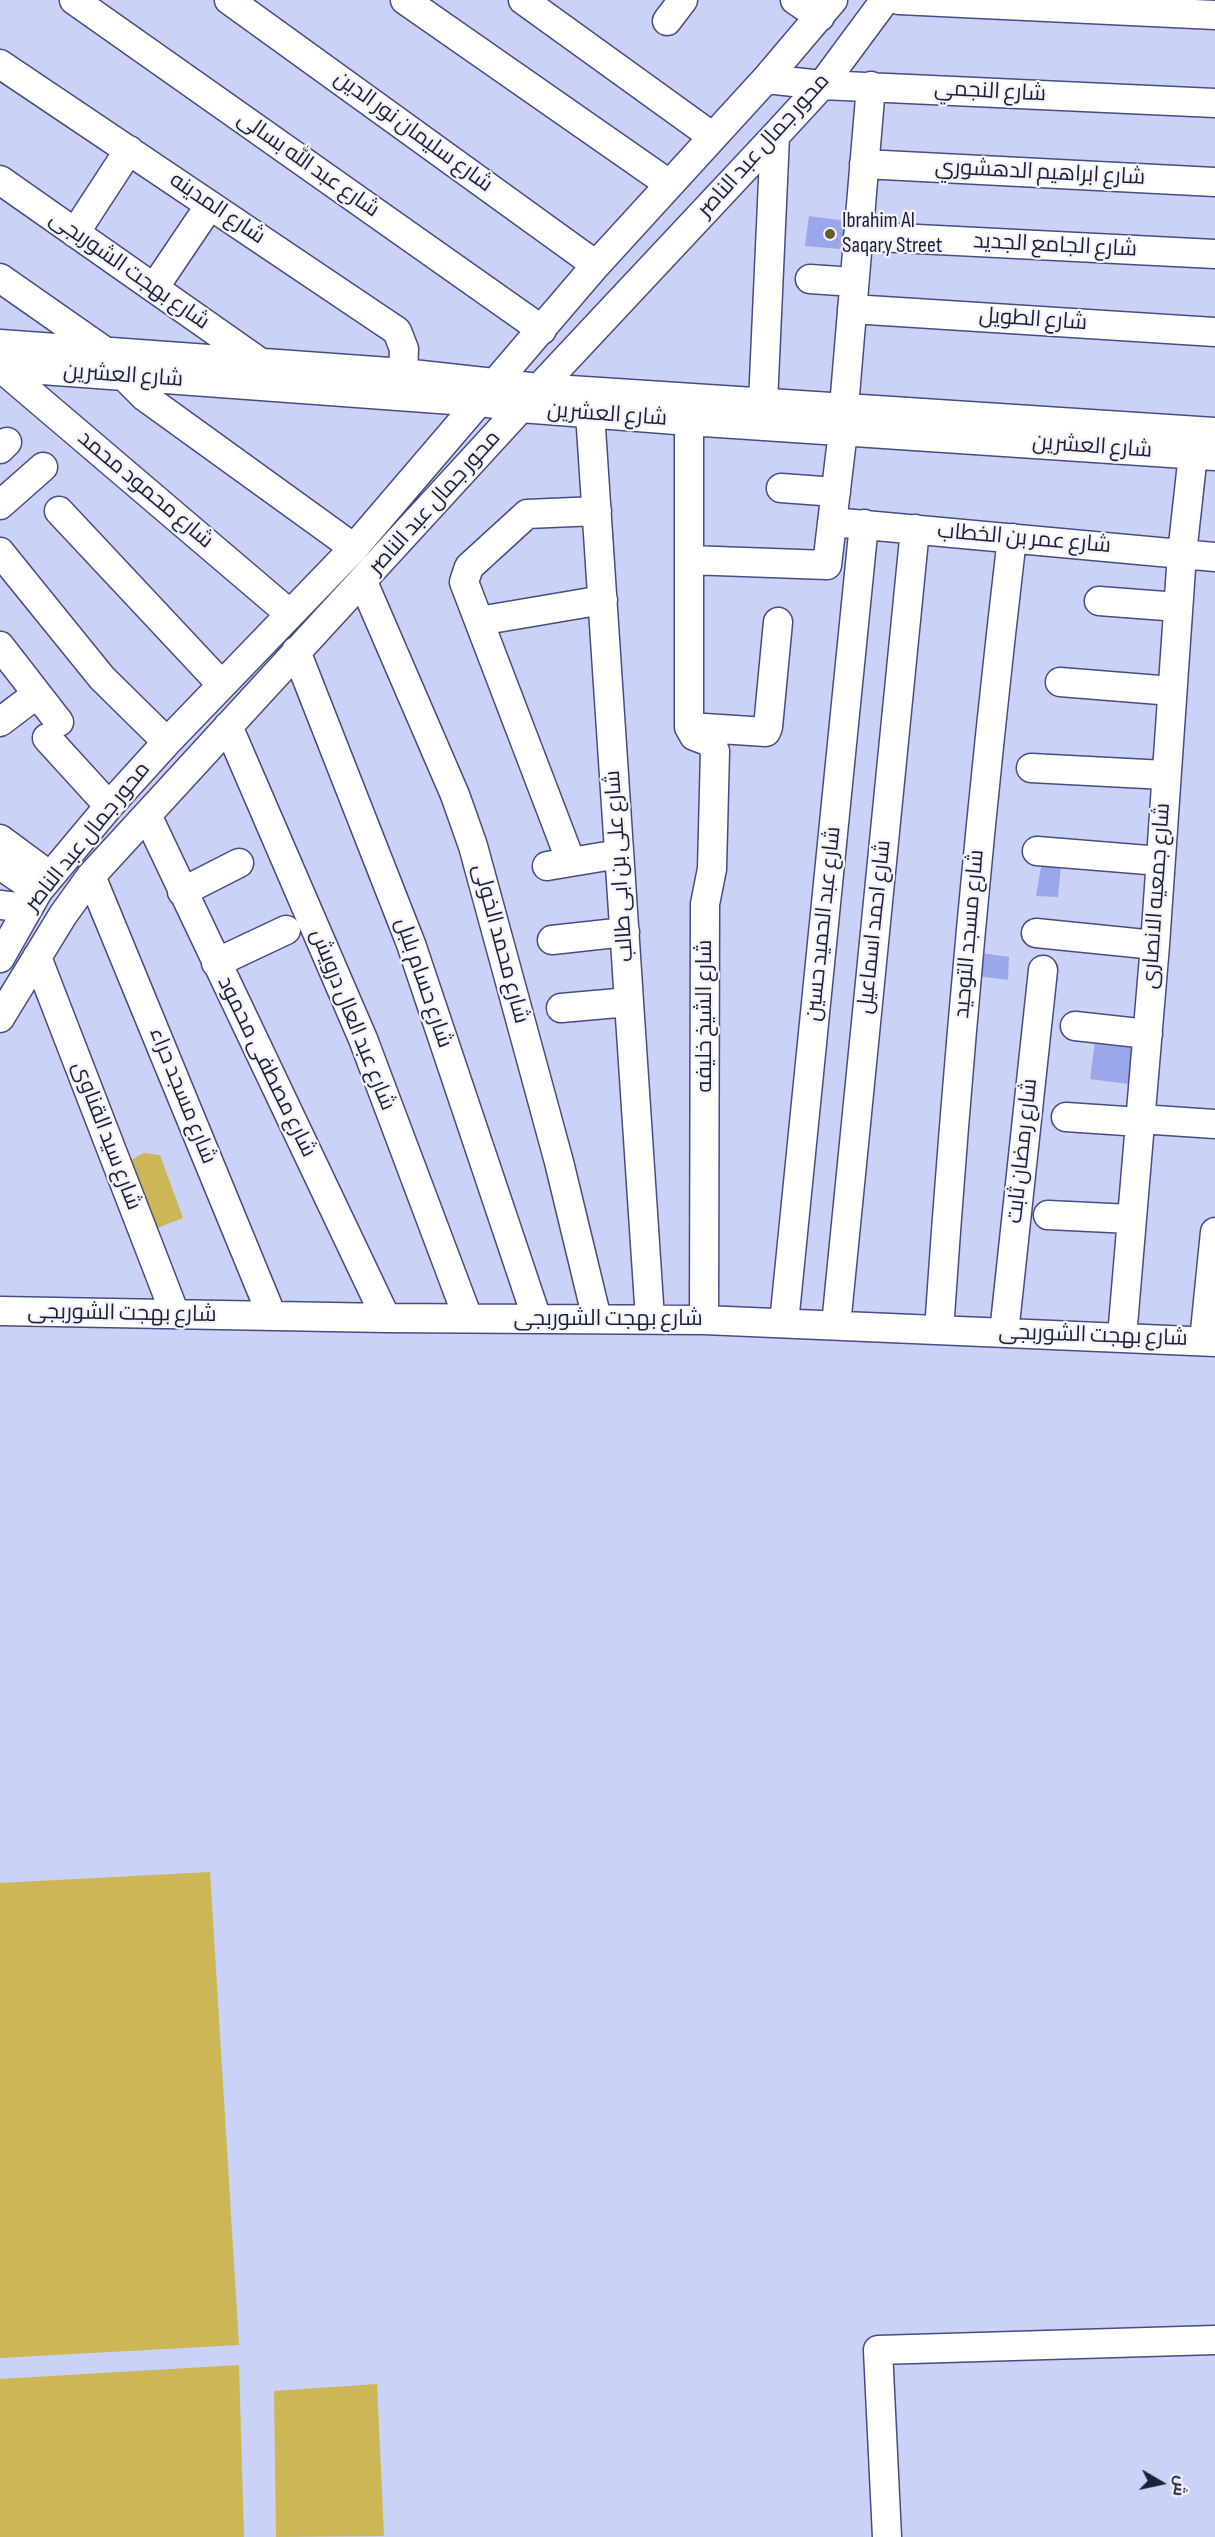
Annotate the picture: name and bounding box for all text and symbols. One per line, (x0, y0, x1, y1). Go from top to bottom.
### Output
street label: شارع سليمان نور الدين (328, 66, 498, 198)
street label: محور جمال عبد الناصر (692, 69, 836, 223)
street label: شارع النجمي (933, 76, 1047, 108)
street label: شارع عبد الله بسالى (232, 106, 384, 224)
street label: شارع ابراهيم الدهشوري (934, 154, 1146, 192)
street label: شارع المدينه (164, 167, 270, 251)
street label: شارع بهجت الشوربجى (44, 206, 214, 336)
place label: Ibrahim Al Saqary Street (842, 208, 942, 260)
marker: Ibrahim Al Saqary Street (823, 227, 837, 241)
street label: شارع الجامع الجديد (972, 229, 1138, 263)
street label: شارع الطويل (978, 303, 1088, 337)
street label: شارع العشرين (62, 359, 184, 393)
street label: شارع العشرين (546, 398, 668, 432)
street label: شارع محمود محمد (72, 426, 218, 554)
street label: محور جمال عبد الناصر (363, 426, 507, 580)
street label: شارع العشرين (1031, 430, 1153, 464)
street label: شارع عمر بن الخطاب (936, 518, 1112, 560)
street label: محور جمال عبد الناصر (20, 757, 156, 917)
street label: شارع على بن ابى طالب (600, 769, 640, 963)
street label: شارع جمعيه الانصارى (1137, 802, 1177, 990)
street label: شارع عبد الحميد حسين (801, 825, 847, 1023)
street label: شارع احمد اسماعيل (853, 839, 897, 1015)
street label: شارع مسجد التوحيد (949, 849, 991, 1019)
street label: شارع محمد الخولى (466, 861, 534, 1027)
street label: شارع حسام بلبل (388, 915, 458, 1051)
street label: شارع عبد العال درويش (304, 925, 400, 1115)
street label: شارع الشيخ خليفه (692, 940, 718, 1092)
street label: شارع مصطفى محمود (211, 972, 321, 1162)
street label: شارع مسجد حراء (143, 1024, 221, 1168)
street label: شارع سيد القناوى (66, 1058, 146, 1214)
street label: شارع رمضان ثابت (1002, 1077, 1044, 1225)
street label: شارع بهجت الشوربجى (27, 1299, 217, 1329)
street label: شارع بهجت الشوربجى (513, 1306, 703, 1332)
street label: شارع بهجت الشوربجى (998, 1320, 1188, 1352)
north arrow (1131, 2453, 1191, 2513)
text: ش (1168, 2474, 1190, 2498)

